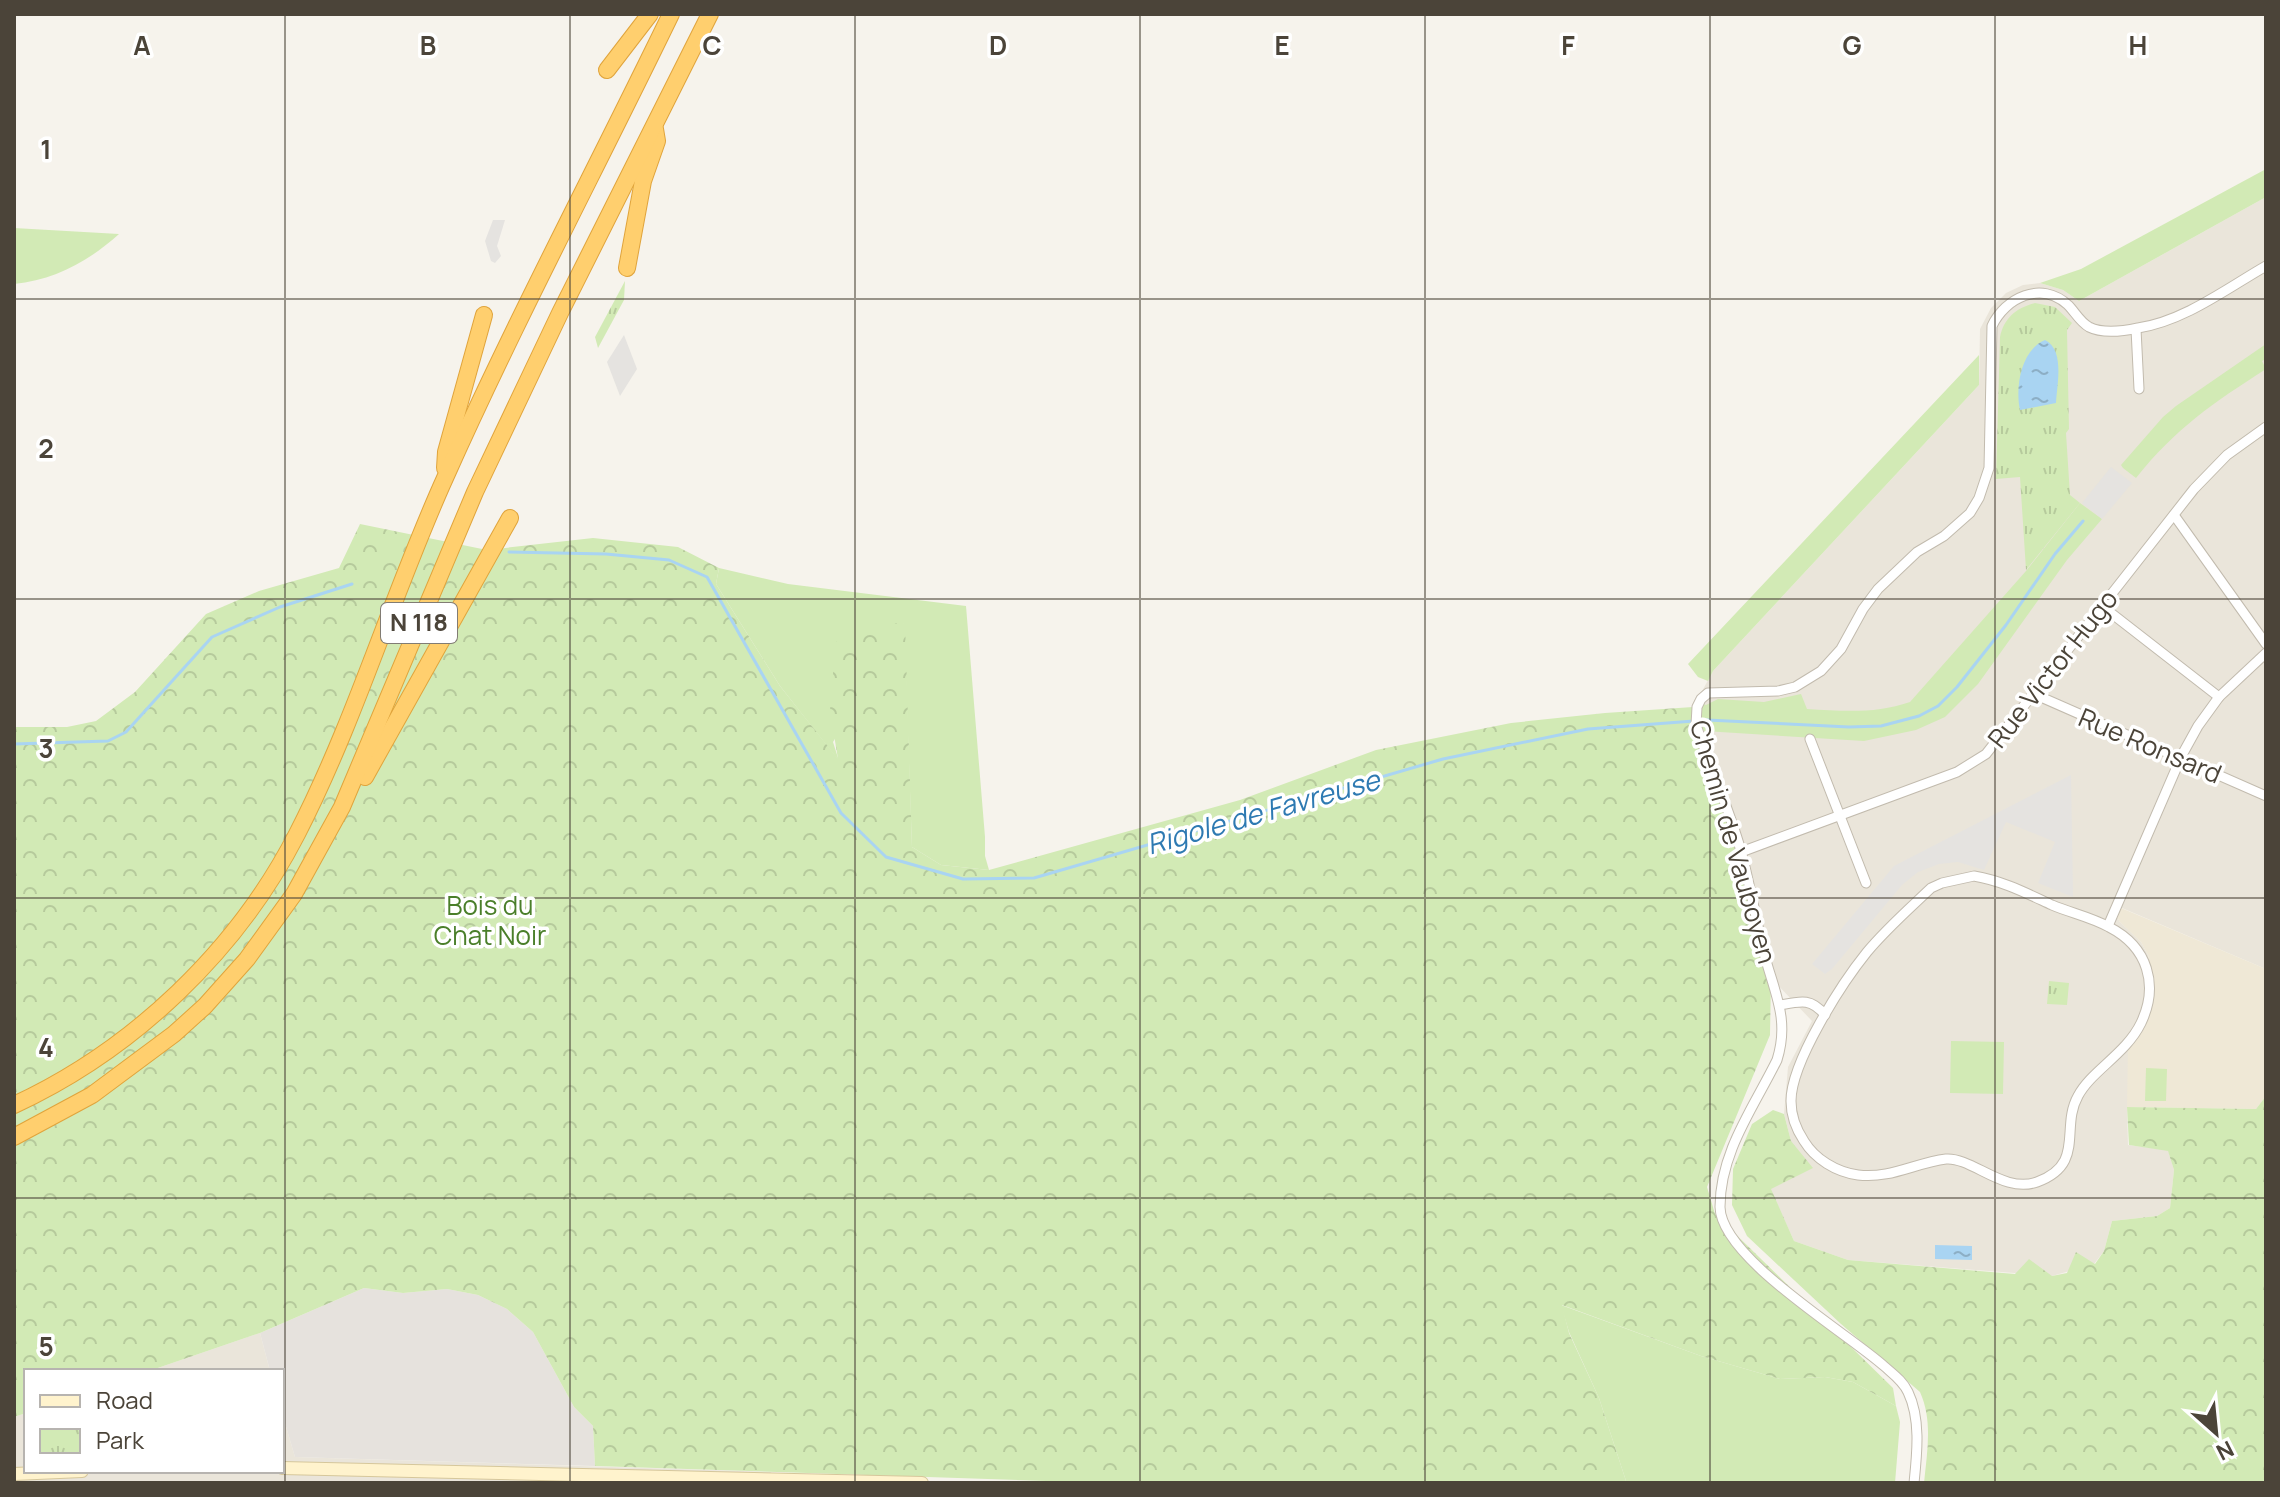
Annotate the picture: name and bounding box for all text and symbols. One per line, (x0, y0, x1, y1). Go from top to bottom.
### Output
text: A (133, 27, 151, 63)
text: B (420, 27, 436, 63)
text: C (702, 27, 722, 63)
text: D (989, 27, 1007, 63)
text: E (1274, 27, 1290, 63)
text: F (1561, 27, 1575, 63)
text: G (1842, 27, 1862, 63)
text: H (2129, 27, 2147, 63)
text: 1 (40, 131, 52, 167)
text: 2 (38, 430, 54, 466)
street label: Rue Victor Hugo (1979, 582, 2125, 755)
road number: N 118 (381, 603, 457, 643)
street label: Rue Ronsard (2073, 699, 2227, 791)
street label: Chemin de Vauboyen (1682, 716, 1786, 968)
text: 3 (38, 730, 54, 766)
water label: Rigole de Favreuse (1142, 759, 1385, 863)
park label: Bois du Chat Noir (434, 887, 546, 953)
text: 4 (38, 1029, 54, 1065)
text: 5 (38, 1328, 54, 1364)
legend (24, 1369, 284, 1473)
text: Road (96, 1383, 153, 1416)
north arrow (2176, 1393, 2256, 1473)
text: Park (96, 1423, 145, 1456)
text: N (2211, 1434, 2239, 1468)

